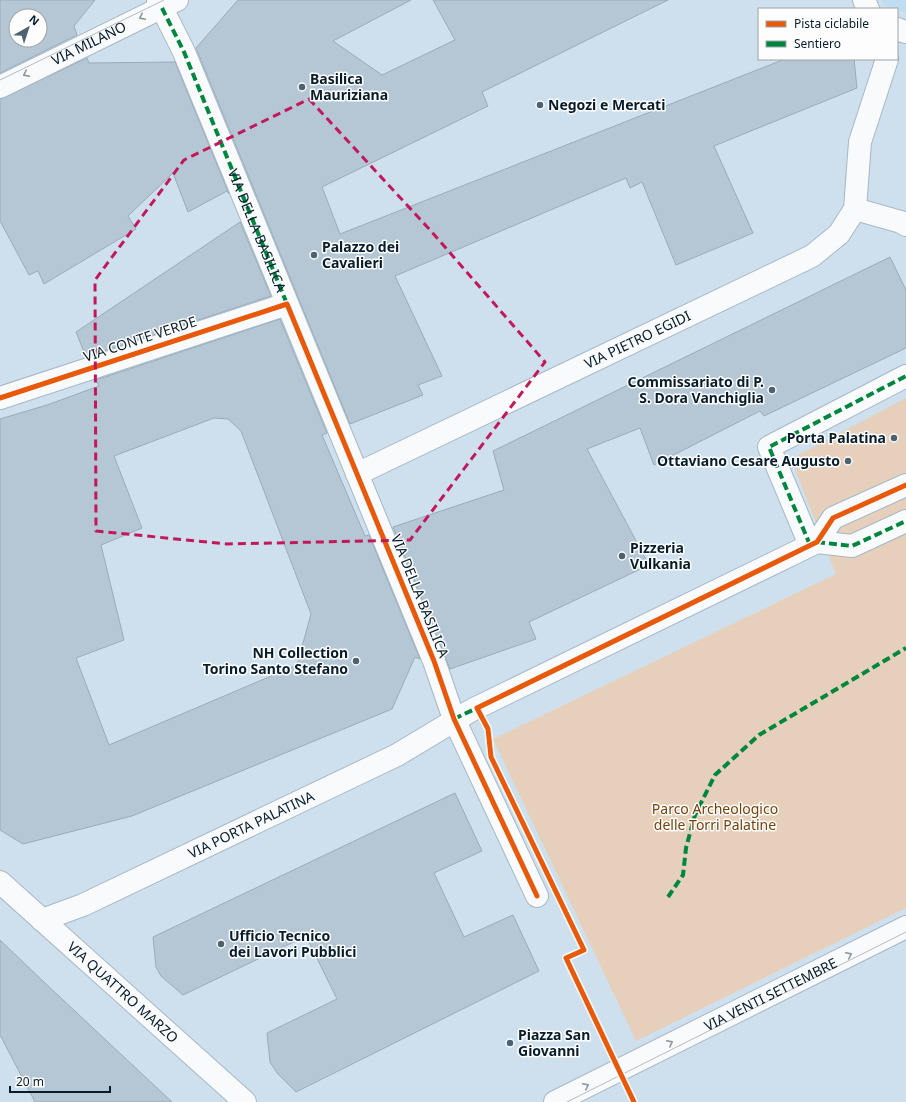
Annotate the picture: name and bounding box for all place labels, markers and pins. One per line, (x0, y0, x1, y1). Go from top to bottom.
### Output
place label: Basilica Mauriziana (310, 69, 388, 104)
marker: Basilica Mauriziana (297, 82, 307, 92)
place label: Negozi e Mercati (548, 95, 665, 114)
marker: Negozi e Mercati (535, 100, 545, 110)
place label: Palazzo dei Cavalieri (322, 237, 399, 272)
marker: Palazzo dei Cavalieri (309, 250, 319, 260)
place label: Commissariato di P. S. Dora Vanchiglia (628, 372, 764, 407)
marker: Commissariato di P. S. Dora Vanchiglia (767, 385, 777, 395)
place label: Porta Palatina (787, 428, 886, 447)
marker: Porta Palatina (889, 433, 899, 443)
place label: Ottaviano Cesare Augusto (657, 451, 840, 470)
marker: Ottaviano Cesare Augusto (843, 456, 853, 466)
place label: Pizzeria Vulkania (630, 538, 691, 573)
marker: Pizzeria Vulkania (617, 551, 627, 561)
place label: NH Collection Torino Santo Stefano (203, 643, 348, 678)
marker: NH Collection Torino Santo Stefano (351, 656, 361, 666)
place label: Ufficio Tecnico dei Lavori Pubblici (229, 926, 356, 961)
marker: Ufficio Tecnico dei Lavori Pubblici (216, 939, 226, 949)
place label: Piazza San Giovanni (518, 1025, 590, 1060)
marker: Piazza San Giovanni (505, 1038, 515, 1048)

